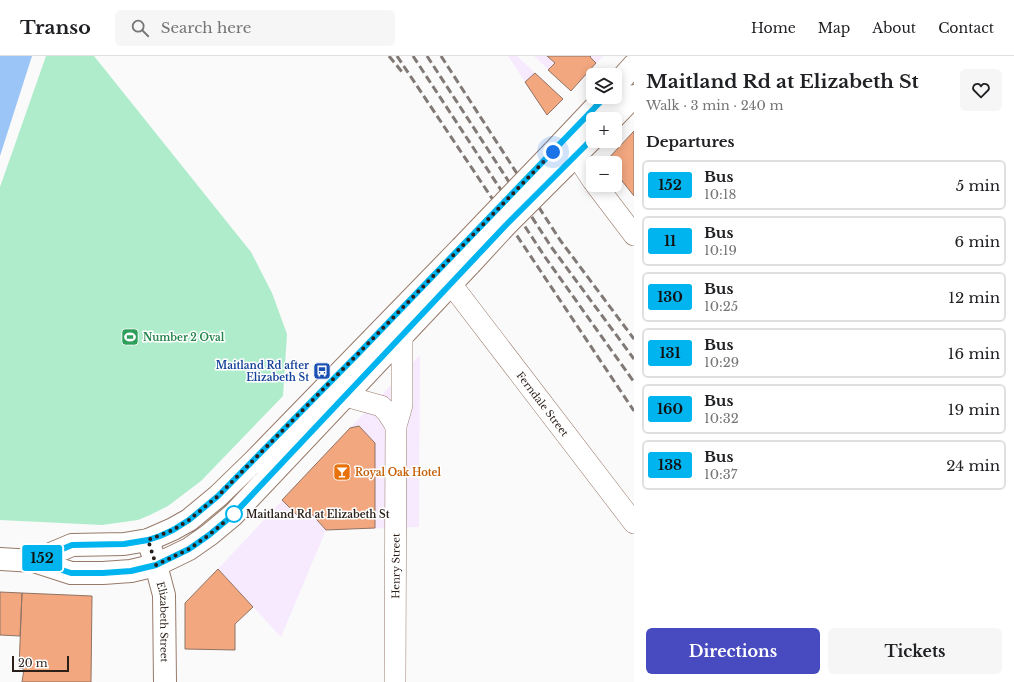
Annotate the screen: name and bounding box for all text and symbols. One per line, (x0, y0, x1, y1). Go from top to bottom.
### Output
search box (115, 10, 395, 46)
text: Transo (20, 16, 91, 39)
icon: search (129, 17, 151, 39)
text: Search here (161, 18, 251, 37)
text: Home (751, 19, 796, 37)
text: Map (818, 19, 850, 37)
text: About (872, 19, 916, 37)
text: Contact (938, 19, 994, 37)
map controls (586, 68, 622, 192)
button: layers (586, 68, 622, 104)
button: heart (960, 69, 1002, 111)
text: Maitland Rd at Elizabeth St (646, 70, 919, 93)
text: Walk · 3 min · 240 m (646, 97, 783, 114)
button: + (586, 112, 622, 148)
text: Departures (646, 132, 735, 151)
your location (543, 142, 563, 162)
button: − (586, 156, 622, 192)
text: Bus (704, 167, 734, 186)
text: 152 (658, 176, 682, 194)
text: 5 min (956, 176, 1000, 195)
text: 10:18 (704, 186, 736, 203)
text: Bus (704, 223, 734, 242)
text: 11 (664, 232, 676, 250)
text: 6 min (955, 232, 1000, 251)
text: 10:19 (704, 242, 737, 259)
text: Bus (704, 279, 734, 298)
text: 130 (657, 288, 683, 306)
text: 12 min (948, 288, 1000, 307)
text: 10:25 (704, 298, 738, 315)
sports icon: Number 2 Oval (120, 327, 140, 347)
place label: Number 2 Oval (143, 331, 225, 344)
text: Bus (704, 335, 734, 354)
text: 131 (659, 344, 681, 362)
text: 16 min (948, 344, 1000, 363)
text: 10:29 (704, 354, 739, 371)
place label: Maitland Rd after Elizabeth St (216, 359, 309, 384)
bus stop icon: Maitland Rd after Elizabeth St (312, 361, 332, 381)
street label: Ferndale Street (514, 369, 572, 439)
text: Bus (704, 391, 734, 410)
text: 160 (657, 400, 683, 418)
text: 19 min (948, 400, 1000, 419)
text: 10:32 (704, 410, 739, 427)
text: Bus (704, 447, 734, 466)
text: 138 (658, 456, 682, 474)
text: 24 min (946, 456, 1000, 475)
bar icon: Royal Oak Hotel (332, 462, 352, 482)
place label: Royal Oak Hotel (355, 466, 441, 479)
text: 10:37 (704, 466, 737, 483)
marker: Maitland Rd at Elizabeth St (225, 505, 243, 523)
place label: Maitland Rd at Elizabeth St (246, 508, 390, 521)
street label: Henry Street (389, 533, 402, 599)
line badge: 152 (19, 545, 65, 571)
text: 152 (30, 549, 54, 567)
street label: Elizabeth Street (154, 580, 171, 662)
button: Directions (646, 628, 820, 674)
button: Tickets (828, 628, 1002, 674)
scale bar (12, 654, 69, 673)
text: 20 m (18, 656, 48, 670)

